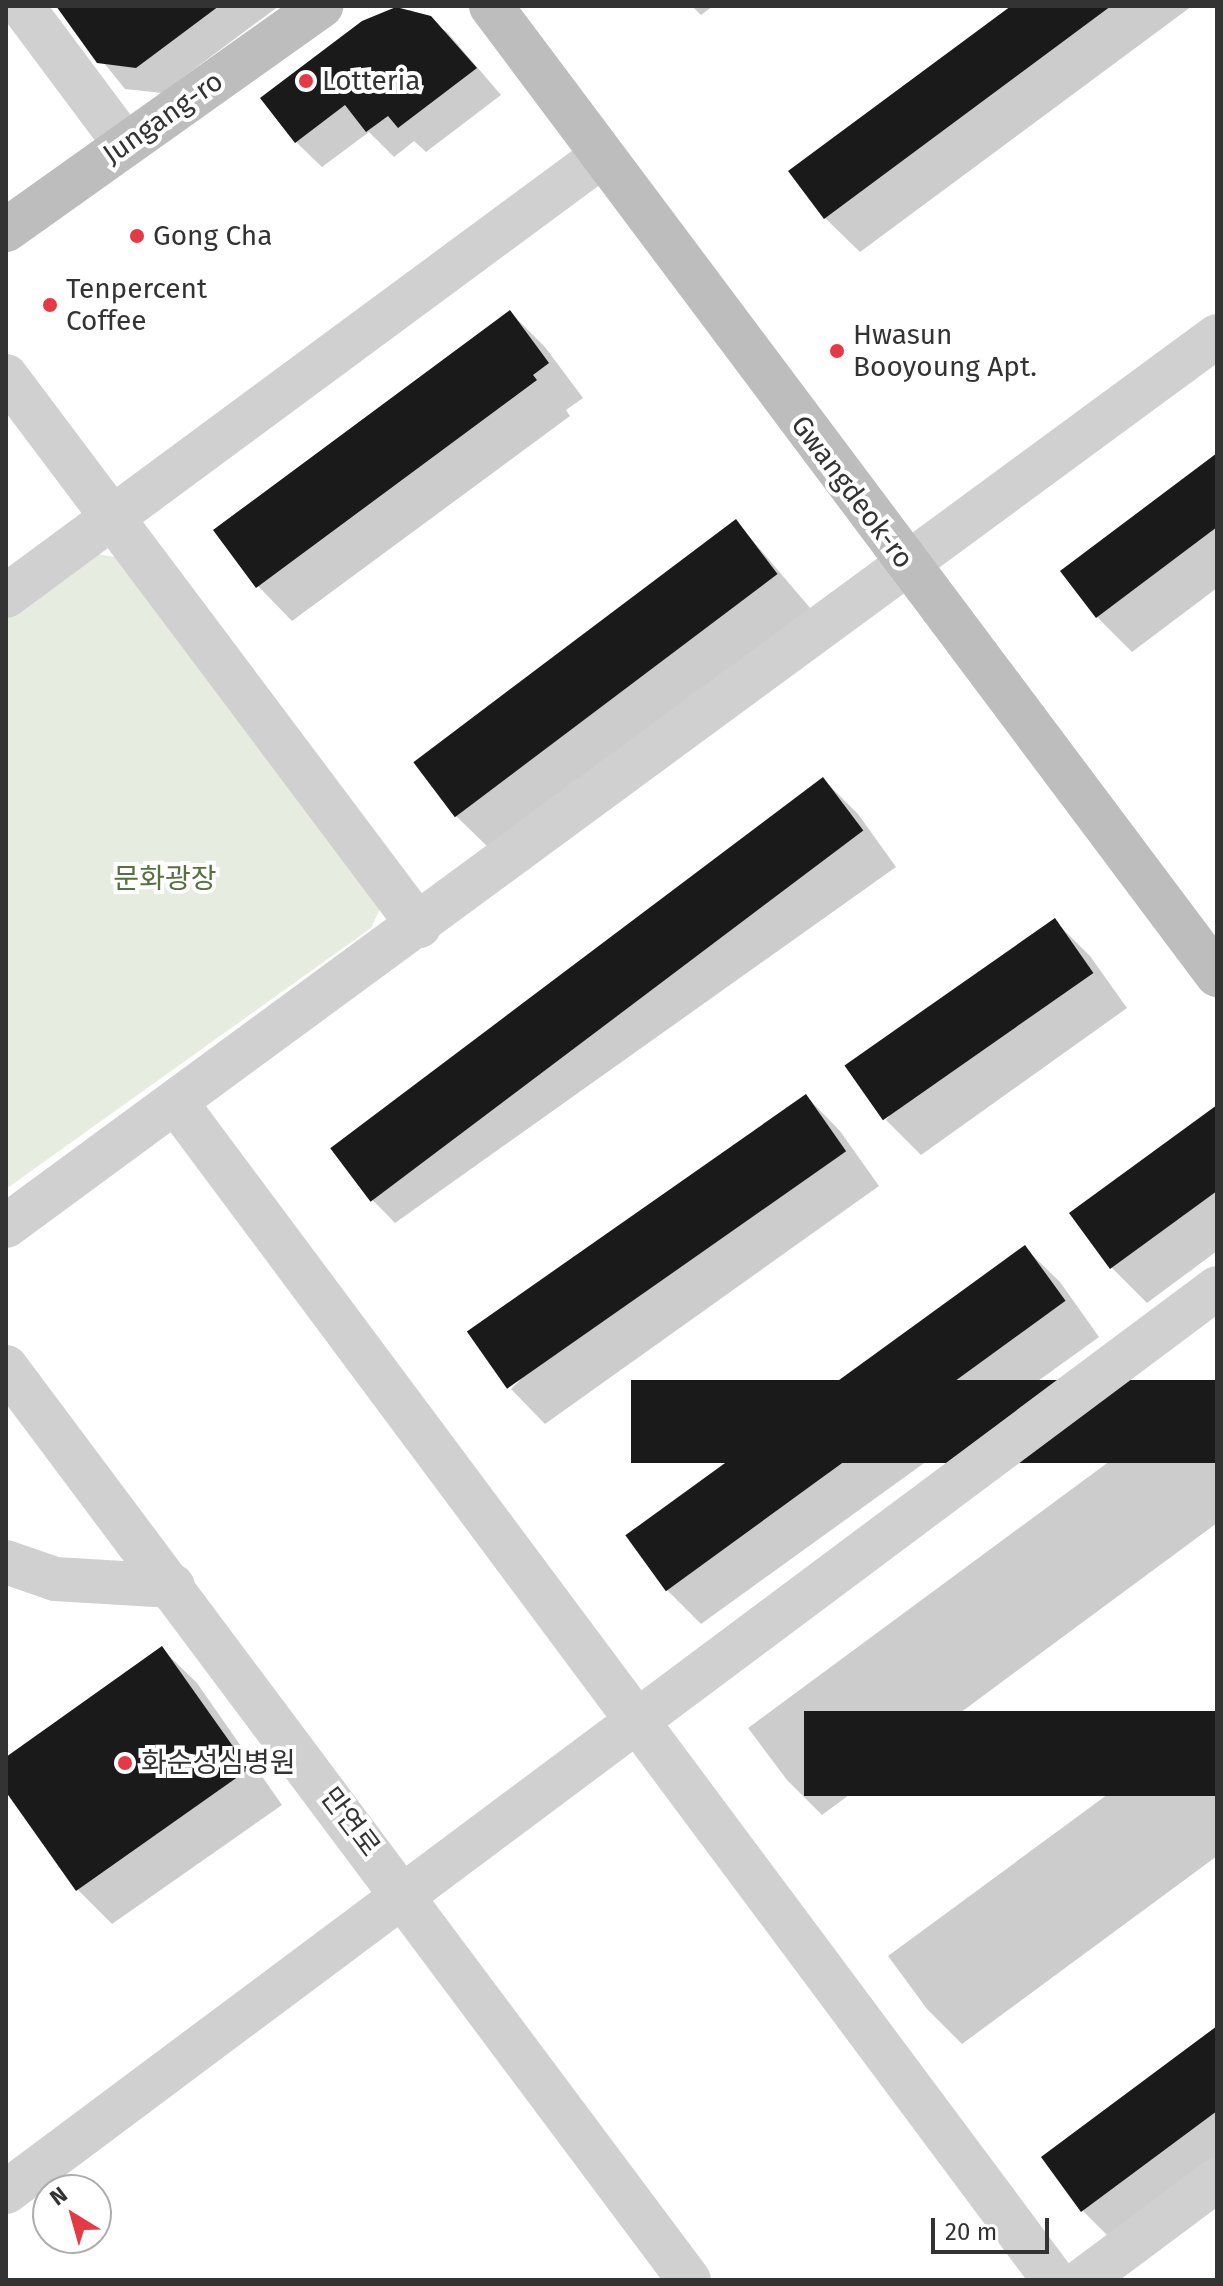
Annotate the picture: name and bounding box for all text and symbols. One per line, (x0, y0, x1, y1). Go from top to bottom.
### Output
street label: Jungang-ro (97, 64, 229, 172)
place label: Lotteria (322, 64, 421, 98)
marker: Lotteria (297, 72, 315, 90)
place label: Gong Cha (153, 219, 272, 253)
marker: Gong Cha (128, 227, 146, 245)
place label: Tenpercent Coffee (66, 272, 207, 338)
marker: Tenpercent Coffee (41, 296, 59, 314)
place label: Hwasun Booyoung Apt. (853, 318, 1037, 384)
marker: Hwasun Booyoung Apt. (828, 342, 846, 360)
street label: Gwangdeok-ro (784, 409, 920, 575)
park label: 문화광장 (113, 862, 217, 896)
place label: 화순성심병원 (141, 1746, 296, 1780)
marker: 화순성심병원 (116, 1754, 134, 1772)
street label: 만연로 (313, 1781, 387, 1863)
north arrow (32, 2174, 112, 2254)
text: N (45, 2181, 72, 2211)
scale bar (935, 2202, 1053, 2252)
text: 20 m (945, 2218, 997, 2246)

